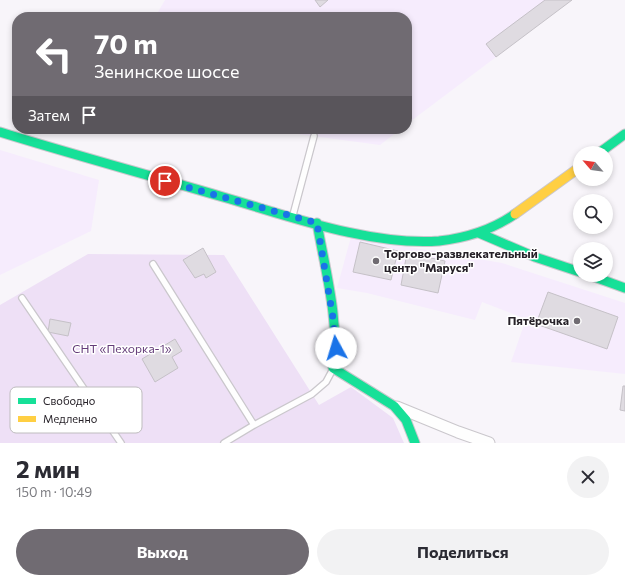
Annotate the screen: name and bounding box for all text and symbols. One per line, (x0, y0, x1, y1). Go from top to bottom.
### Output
text: 70 m (94, 26, 158, 60)
icon: left (28, 28, 80, 80)
text: Зенинское шоссе (94, 60, 239, 82)
icon: arrive (78, 104, 100, 126)
text: Затем (28, 106, 70, 124)
north arrow (573, 146, 613, 186)
map controls (573, 146, 613, 282)
pin (148, 164, 182, 198)
icon: arrive (154, 170, 176, 192)
button: search (573, 194, 613, 234)
button: layers (573, 242, 613, 282)
place label: Торгово-развлекательный центр "Маруся" (384, 246, 538, 274)
marker: Торгово-развлекательный центр "Маруся" (371, 256, 381, 266)
place label: Пятёрочка (507, 313, 569, 327)
marker: Пятёрочка (572, 316, 582, 326)
position arrow (315, 327, 357, 369)
park label: СНТ «Пехорка-1» (72, 341, 172, 355)
legend (10, 387, 142, 433)
text: Свободно (43, 394, 96, 407)
text: Медленно (43, 412, 98, 425)
text: 2 мин (16, 454, 80, 483)
button: close (567, 456, 609, 498)
text: 150 m · 10:49 (16, 484, 92, 500)
button: Выход (16, 529, 309, 575)
button: Поделиться (317, 529, 609, 575)

